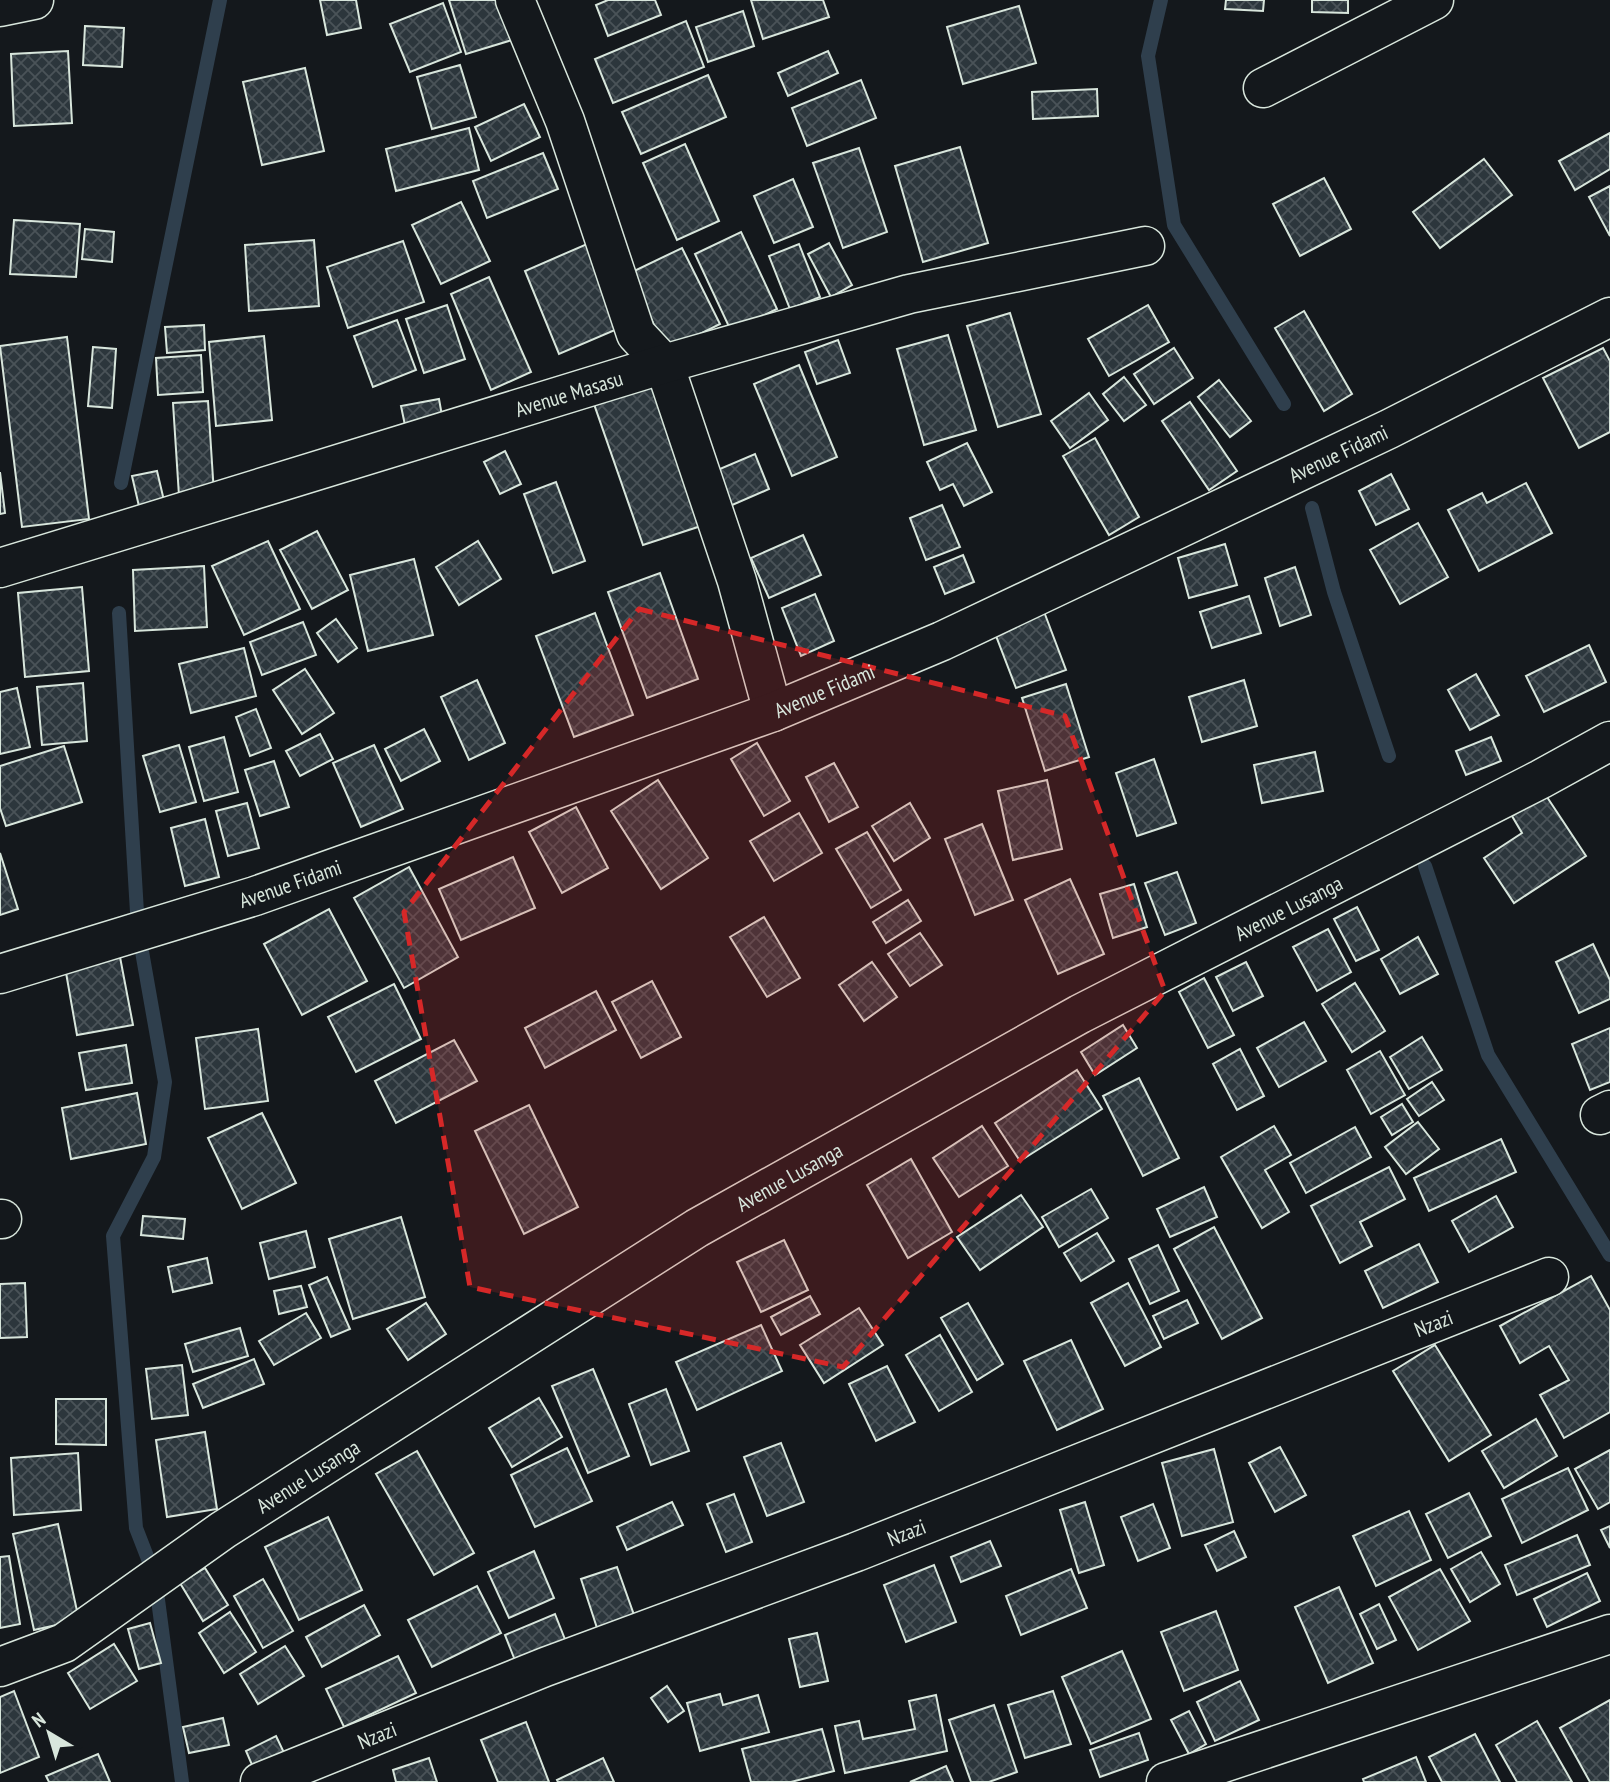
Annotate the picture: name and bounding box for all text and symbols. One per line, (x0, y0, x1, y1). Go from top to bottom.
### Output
street label: Avenue Masasu (512, 364, 626, 422)
street label: Avenue Fidami (1284, 418, 1392, 488)
street label: Avenue Fidami (770, 657, 879, 724)
street label: Avenue Fidami (236, 853, 345, 914)
street label: Avenue Lusanga (1230, 869, 1347, 947)
street label: Avenue Lusanga (731, 1136, 847, 1217)
street label: Nzazi (1410, 1303, 1457, 1343)
street label: Avenue Lusanga (251, 1433, 365, 1519)
street label: Nzazi (883, 1512, 930, 1552)
north arrow (14, 1698, 84, 1768)
text: N (27, 1707, 50, 1732)
street label: Nzazi (354, 1715, 400, 1755)

